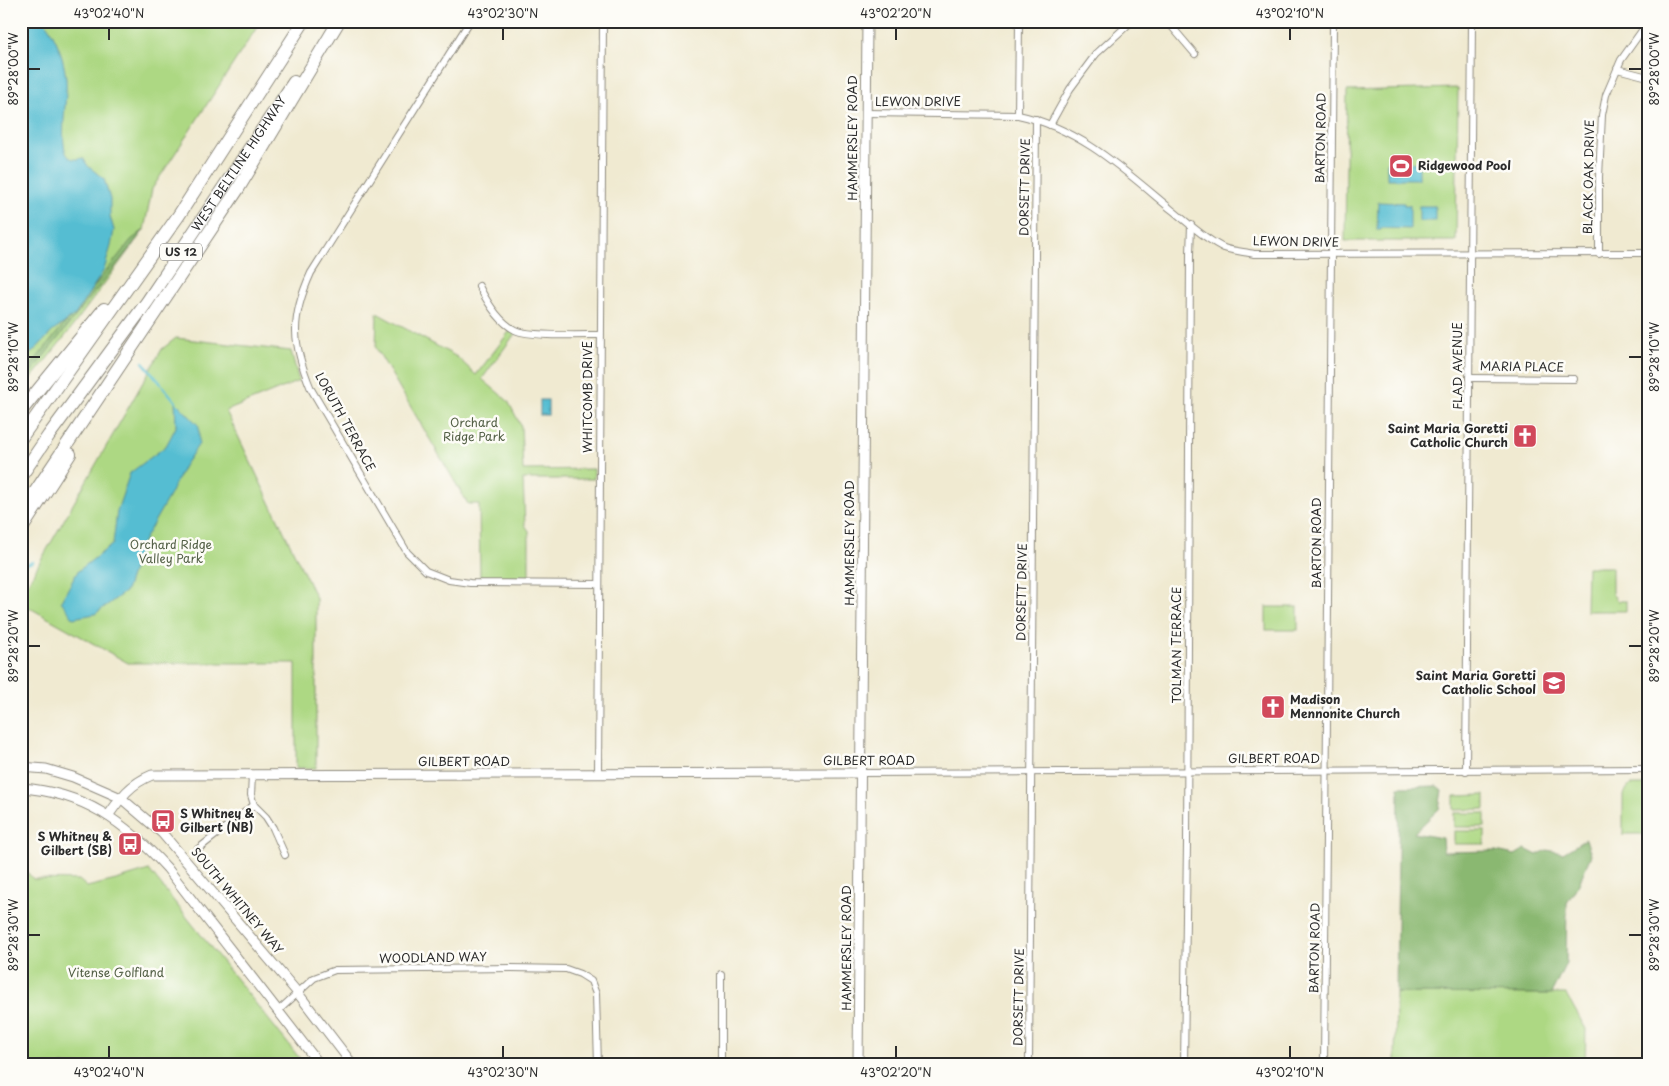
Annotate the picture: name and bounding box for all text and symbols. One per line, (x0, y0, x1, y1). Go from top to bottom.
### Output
text: 43°02'40"N (74, 4, 144, 22)
text: 43°02'30"N (468, 4, 538, 22)
text: 43°02'20"N (860, 4, 932, 22)
text: 43°02'10"N (1256, 4, 1324, 22)
text: 89°28'00"W (4, 32, 22, 106)
text: 89°28'00"W (1645, 32, 1663, 106)
street label: HAMMERSLEY ROAD (843, 75, 861, 201)
street label: WEST BELTLINE HIGHWAY (187, 92, 290, 235)
street label: LEWON DRIVE (875, 92, 961, 110)
street label: BARTON ROAD (1310, 92, 1330, 184)
street label: BLACK OAK DRIVE (1578, 120, 1598, 234)
street label: DORSETT DRIVE (1014, 138, 1034, 236)
sports icon: Ridgewood Pool (1388, 153, 1414, 179)
place label: Ridgewood Pool (1418, 156, 1511, 174)
street label: LEWON DRIVE (1253, 231, 1339, 251)
road number: US 12 (160, 243, 202, 260)
text: 89°28'10"W (4, 321, 22, 392)
text: 89°28'10"W (1645, 321, 1663, 392)
street label: FLAD AVENUE (1448, 322, 1466, 410)
street label: WHITCOMB DRIVE (578, 341, 596, 453)
street label: MARIA PLACE (1480, 356, 1565, 376)
street label: LORUTH TERRACE (311, 369, 381, 474)
park label: Orchard Ridge Park (443, 413, 505, 445)
place label: Saint Maria Goretti Catholic Church (1388, 419, 1508, 451)
church icon: Saint Maria Goretti Catholic Church (1512, 423, 1538, 449)
street label: HAMMERSLEY ROAD (840, 480, 858, 606)
street label: BARTON ROAD (1307, 498, 1325, 588)
park label: Orchard Ridge Valley Park (130, 535, 213, 567)
street label: DORSETT DRIVE (1011, 543, 1031, 641)
street label: TOLMAN TERRACE (1167, 587, 1185, 703)
text: 89°28'20"W (4, 609, 22, 682)
text: 89°28'20"W (1645, 609, 1663, 682)
place label: Saint Maria Goretti Catholic School (1416, 666, 1536, 698)
school or university icon: Saint Maria Goretti Catholic School (1541, 670, 1567, 696)
place label: Madison Mennonite Church (1290, 690, 1400, 722)
church icon: Madison Mennonite Church (1260, 694, 1286, 720)
street label: GILBERT ROAD (1228, 749, 1320, 767)
street label: GILBERT ROAD (823, 751, 915, 769)
street label: GILBERT ROAD (418, 752, 510, 770)
place label: S Whitney & Gilbert (NB) (180, 804, 255, 836)
bus stop icon: S Whitney & Gilbert (NB) (150, 808, 176, 834)
place label: S Whitney & Gilbert (SB) (38, 827, 112, 859)
bus stop icon: S Whitney & Gilbert (SB) (117, 831, 143, 857)
street label: SOUTH WHITNEY WAY (187, 843, 288, 958)
street label: HAMMERSLEY ROAD (837, 885, 855, 1011)
text: 89°28'30"W (4, 898, 22, 971)
text: 89°28'30"W (1645, 898, 1663, 971)
street label: BARTON ROAD (1304, 902, 1324, 994)
street label: WOODLAND WAY (379, 947, 487, 967)
street label: DORSETT DRIVE (1008, 948, 1028, 1046)
park label: Vitense Golfland (68, 963, 165, 981)
text: 43°02'40"N (74, 1063, 144, 1081)
text: 43°02'30"N (468, 1063, 538, 1081)
text: 43°02'20"N (860, 1063, 932, 1081)
text: 43°02'10"N (1256, 1063, 1324, 1081)

